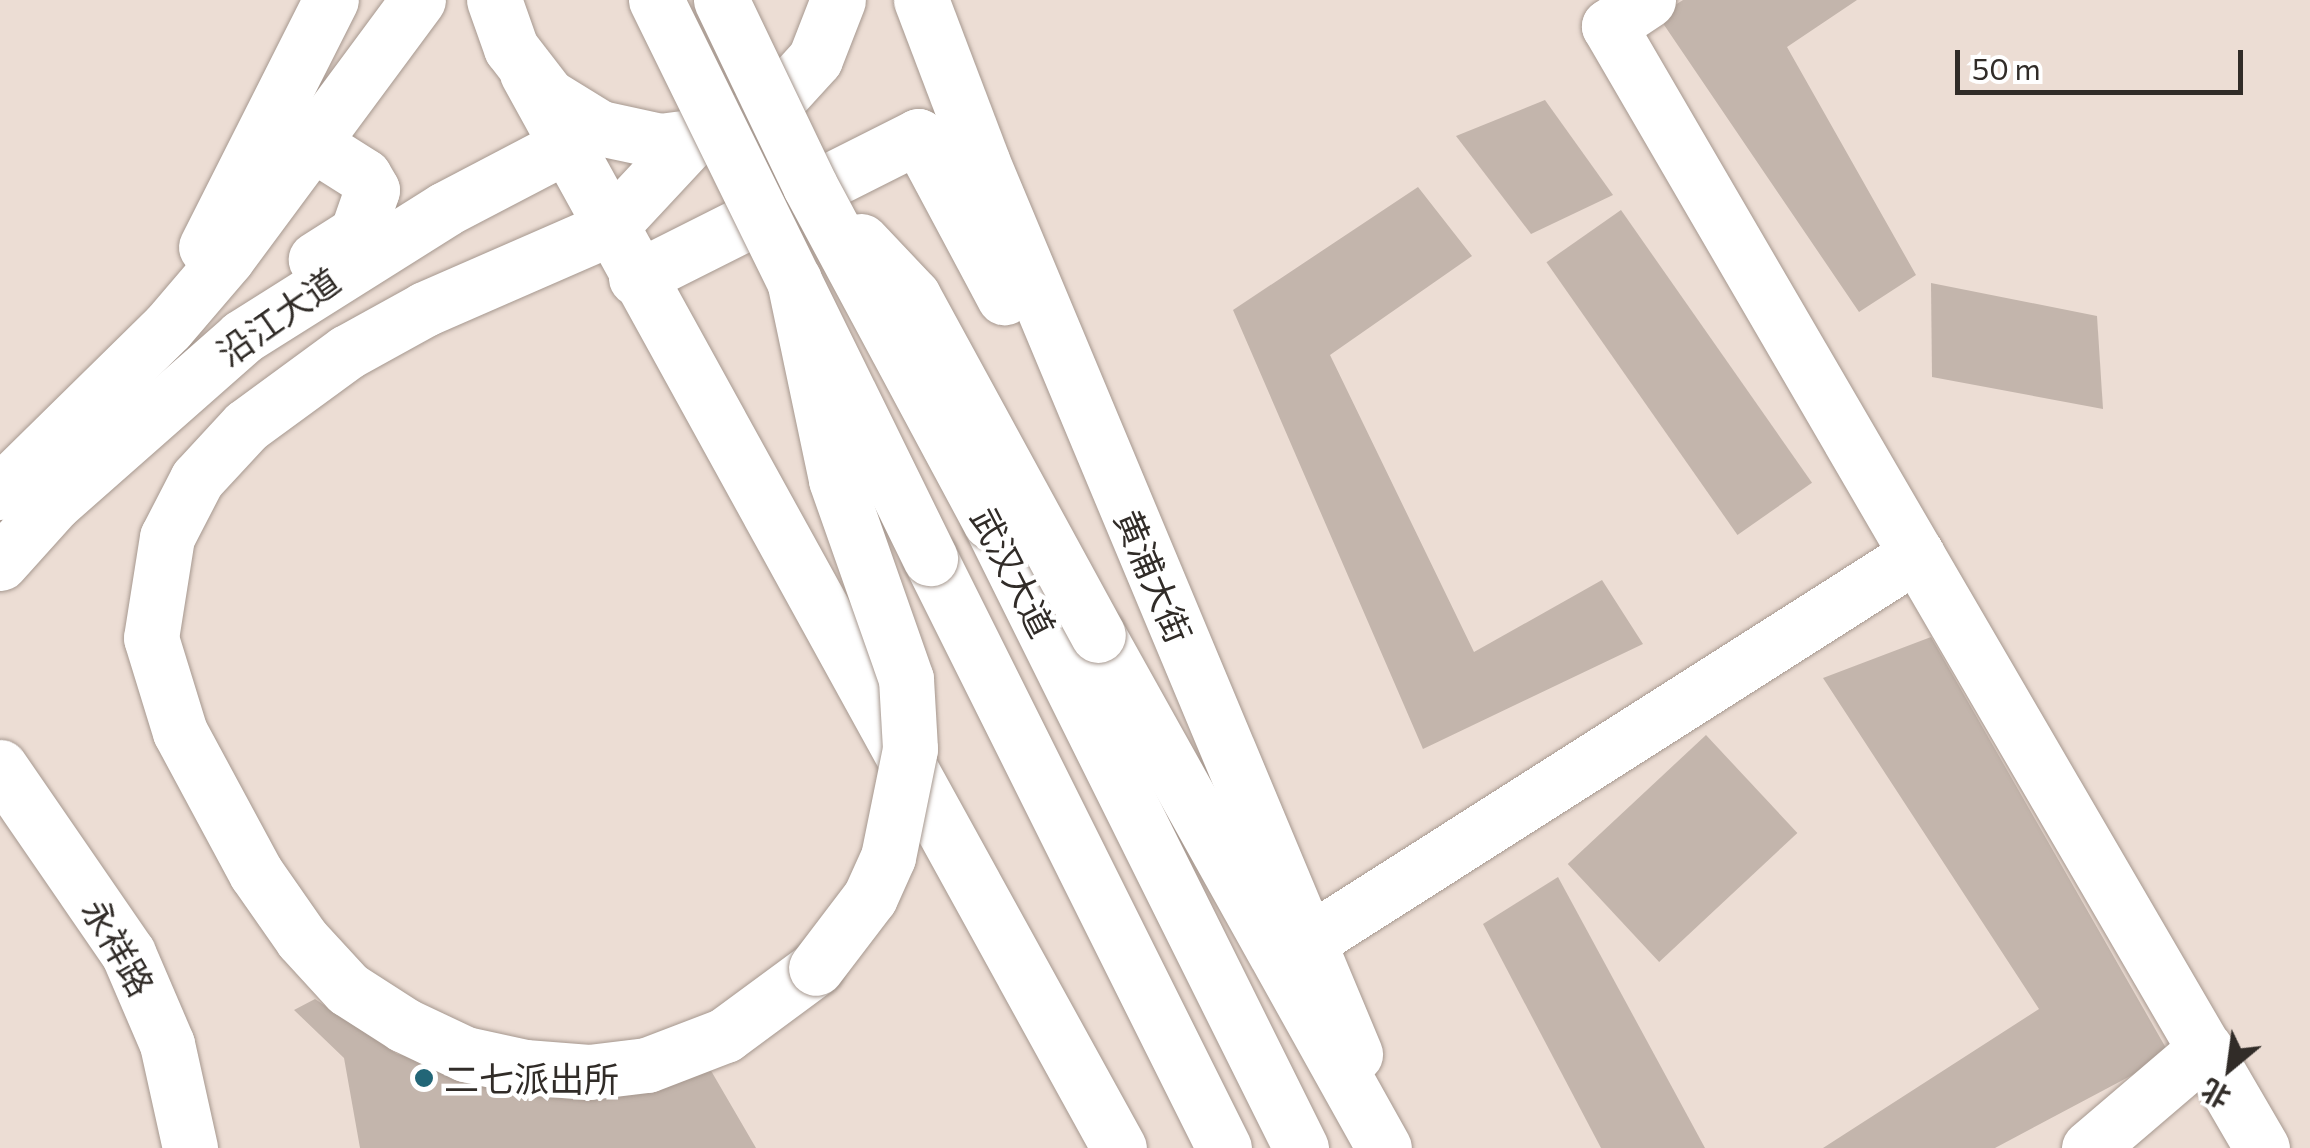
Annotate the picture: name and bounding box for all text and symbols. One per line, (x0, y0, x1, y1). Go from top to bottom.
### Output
scale bar (1960, 30, 2248, 92)
text: 50 m (1972, 49, 2041, 86)
street label: 沿江大道 (209, 259, 347, 373)
street label: 武汉大道 (964, 500, 1064, 644)
street label: 黄浦大街 (1107, 503, 1201, 649)
street label: 永祥路 (75, 891, 163, 1003)
north arrow (2180, 1018, 2280, 1118)
place label: 二七派出所 (444, 1057, 619, 1099)
marker: 二七派出所 (413, 1067, 435, 1089)
text: 北 (2195, 1073, 2236, 1116)

